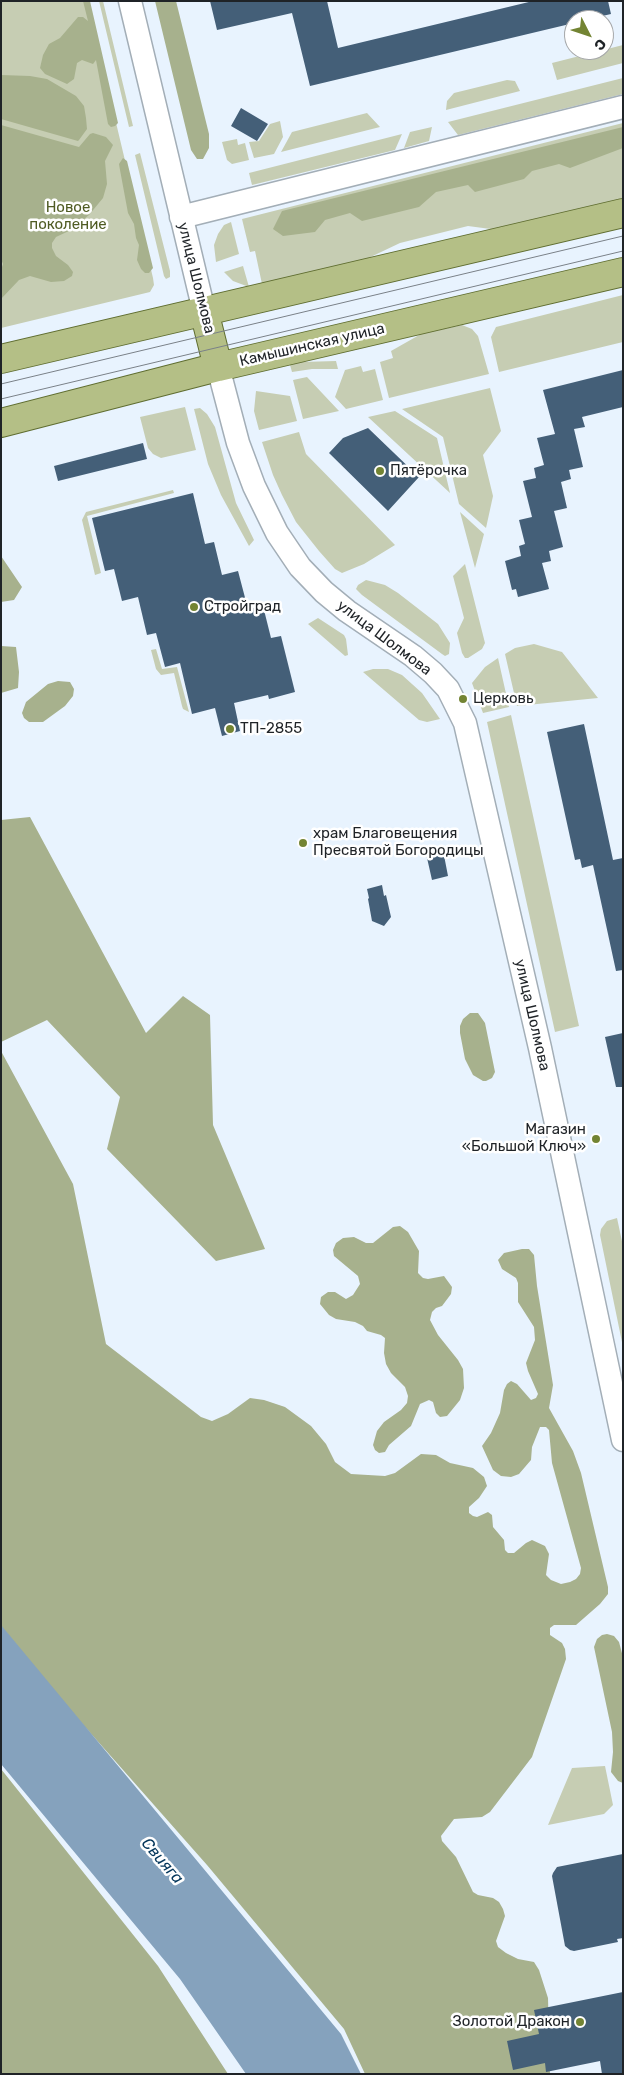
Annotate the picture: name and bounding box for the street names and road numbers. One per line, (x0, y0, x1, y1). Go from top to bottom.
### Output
street label: улица Шолмова (173, 221, 219, 335)
street label: Камышинская улица (238, 320, 386, 370)
street label: улица Шолмова (333, 597, 435, 679)
street label: улица Шолмова (510, 957, 554, 1073)

